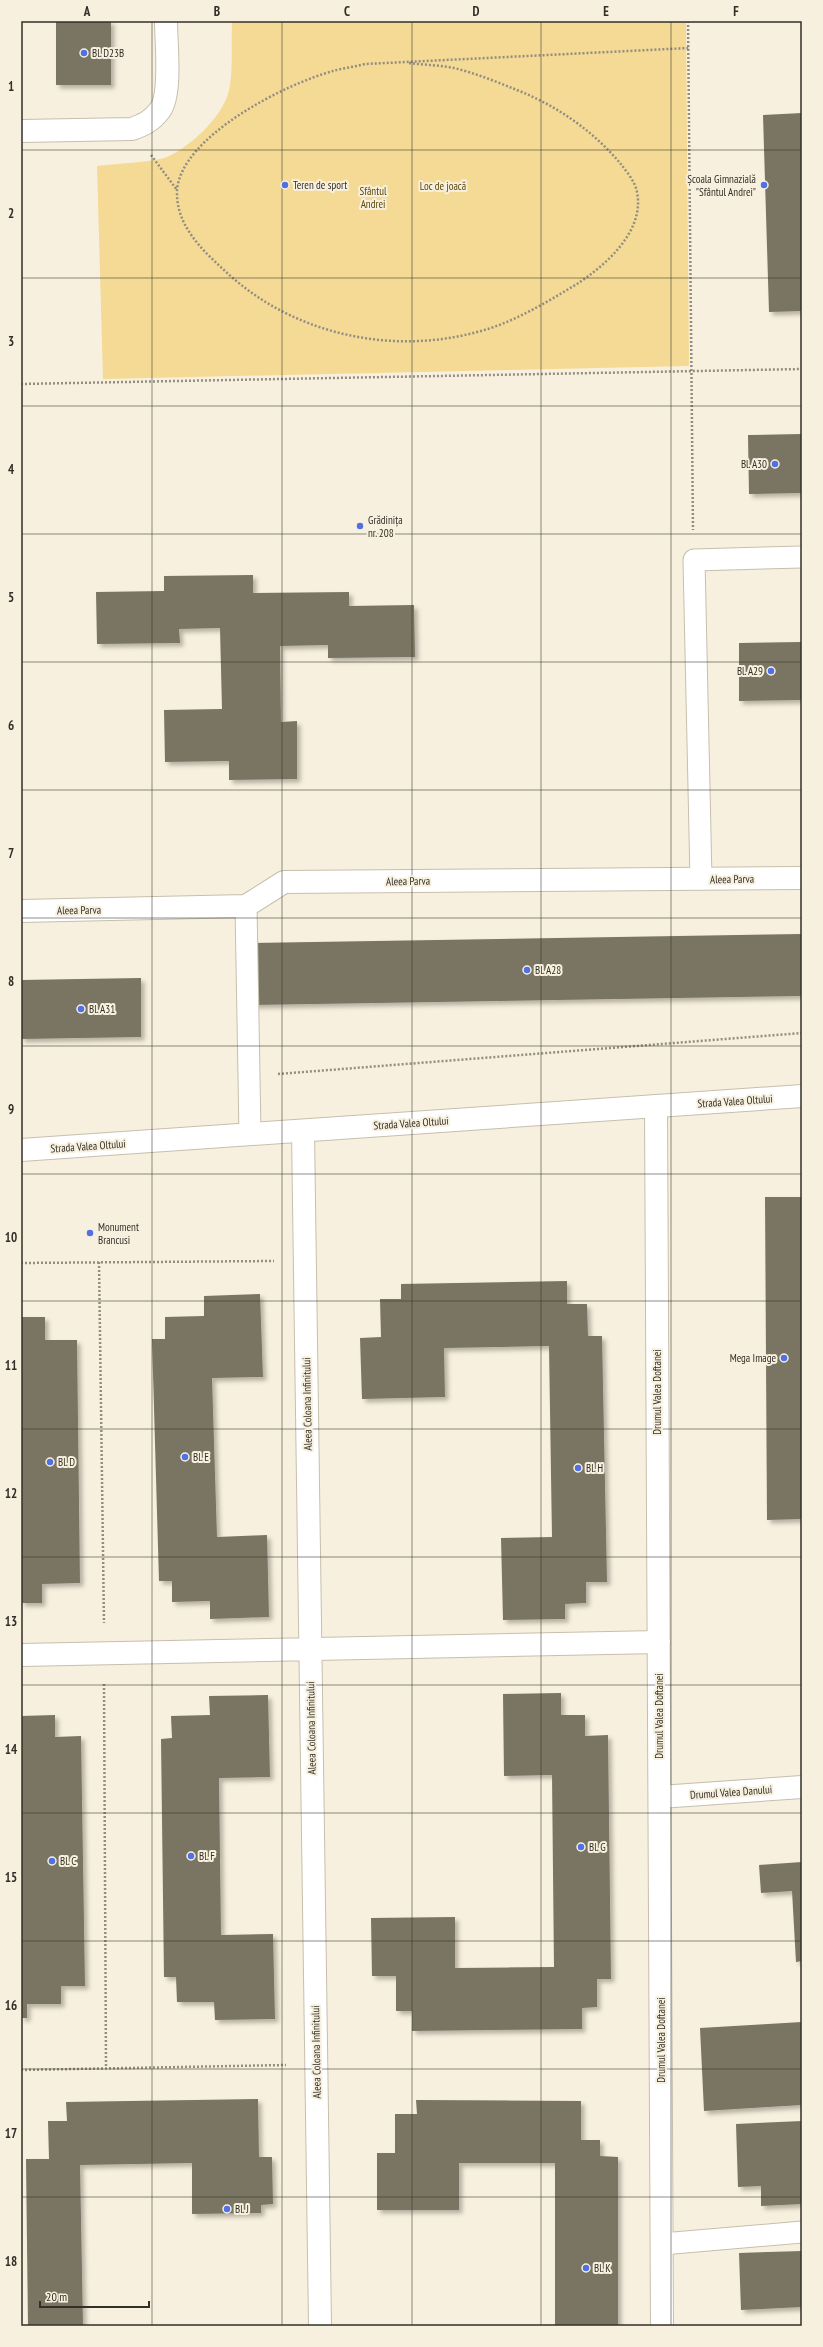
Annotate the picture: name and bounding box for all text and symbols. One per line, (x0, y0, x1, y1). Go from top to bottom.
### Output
text: A (83, 3, 91, 20)
text: B (214, 3, 220, 20)
text: C (344, 3, 350, 20)
text: D (473, 3, 480, 20)
text: E (603, 3, 609, 20)
text: F (733, 3, 739, 20)
place label: Bl. D23B (92, 46, 124, 60)
marker: Bl. D23B (79, 48, 89, 58)
text: 1 (8, 78, 14, 95)
place label: Școala Gimnazială "Sfântul Andrei" (687, 172, 756, 199)
place label: Teren de sport (293, 178, 347, 192)
park label: Loc de joacă (420, 179, 466, 193)
marker: Teren de sport (280, 180, 290, 190)
marker: Școala Gimnazială "Sfântul Andrei" (759, 180, 769, 190)
park label: Sfântul Andrei (359, 184, 387, 211)
text: 2 (8, 205, 14, 222)
text: 3 (8, 333, 14, 350)
place label: Bl. A30 (741, 457, 767, 471)
marker: Bl. A30 (770, 459, 780, 469)
text: 4 (8, 461, 15, 478)
place label: Grădinița nr. 208 (368, 513, 403, 540)
marker: Grădinița nr. 208 (355, 521, 365, 531)
text: 5 (8, 589, 14, 606)
place label: Bl. A29 (737, 664, 763, 678)
marker: Bl. A29 (766, 666, 776, 676)
text: 6 (8, 717, 14, 734)
text: 7 (8, 845, 14, 862)
street label: Aleea Parva (710, 872, 754, 886)
street label: Aleea Parva (386, 874, 430, 888)
street label: Aleea Parva (57, 903, 101, 917)
place label: Bl. A28 (535, 963, 561, 977)
marker: Bl. A28 (522, 965, 532, 975)
text: 8 (8, 973, 14, 990)
place label: Bl. A31 (89, 1002, 115, 1016)
marker: Bl. A31 (76, 1004, 86, 1014)
street label: Strada Valea Oltului (697, 1091, 773, 1111)
text: 9 (8, 1101, 14, 1118)
street label: Strada Valea Oltului (373, 1113, 449, 1133)
street label: Strada Valea Oltului (50, 1136, 126, 1156)
place label: Monument Brancusi (98, 1220, 139, 1247)
marker: Monument Brancusi (85, 1228, 95, 1238)
text: 10 (5, 1229, 17, 1246)
street label: Drumul Valea Doftanei (650, 1349, 664, 1435)
place label: Mega Image (730, 1351, 776, 1365)
marker: Mega Image (779, 1353, 789, 1363)
text: 11 (5, 1357, 17, 1374)
street label: Aleea Coloana Infinitului (299, 1357, 315, 1451)
place label: Bl. E (193, 1450, 209, 1464)
marker: Bl. E (180, 1452, 190, 1462)
place label: Bl. D (58, 1455, 75, 1469)
marker: Bl. D (45, 1457, 55, 1467)
place label: Bl. H (586, 1461, 603, 1475)
marker: Bl. H (573, 1463, 583, 1473)
text: 12 (5, 1485, 17, 1502)
text: 13 (5, 1613, 17, 1630)
street label: Drumul Valea Doftanei (652, 1673, 666, 1759)
street label: Aleea Coloana Infinitului (303, 1681, 319, 1775)
text: 14 (5, 1741, 18, 1758)
street label: Drumul Valea Danului (689, 1782, 773, 1802)
place label: Bl. G (589, 1840, 606, 1854)
marker: Bl. G (576, 1842, 586, 1852)
place label: Bl. F (199, 1849, 215, 1863)
marker: Bl. F (186, 1851, 196, 1861)
place label: Bl. C (60, 1854, 76, 1868)
marker: Bl. C (47, 1856, 57, 1866)
text: 15 (5, 1869, 17, 1886)
text: 16 (5, 1997, 17, 2014)
street label: Drumul Valea Doftanei (654, 1997, 668, 2083)
street label: Aleea Coloana Infinitului (308, 2005, 324, 2099)
text: 17 (5, 2125, 17, 2142)
place label: Bl. J (235, 2202, 249, 2216)
marker: Bl. J (222, 2204, 232, 2214)
text: 18 (5, 2253, 17, 2270)
place label: Bl. K (594, 2261, 611, 2275)
marker: Bl. K (581, 2263, 591, 2273)
scale bar (40, 2283, 149, 2309)
text: 20 m (46, 2289, 67, 2304)

